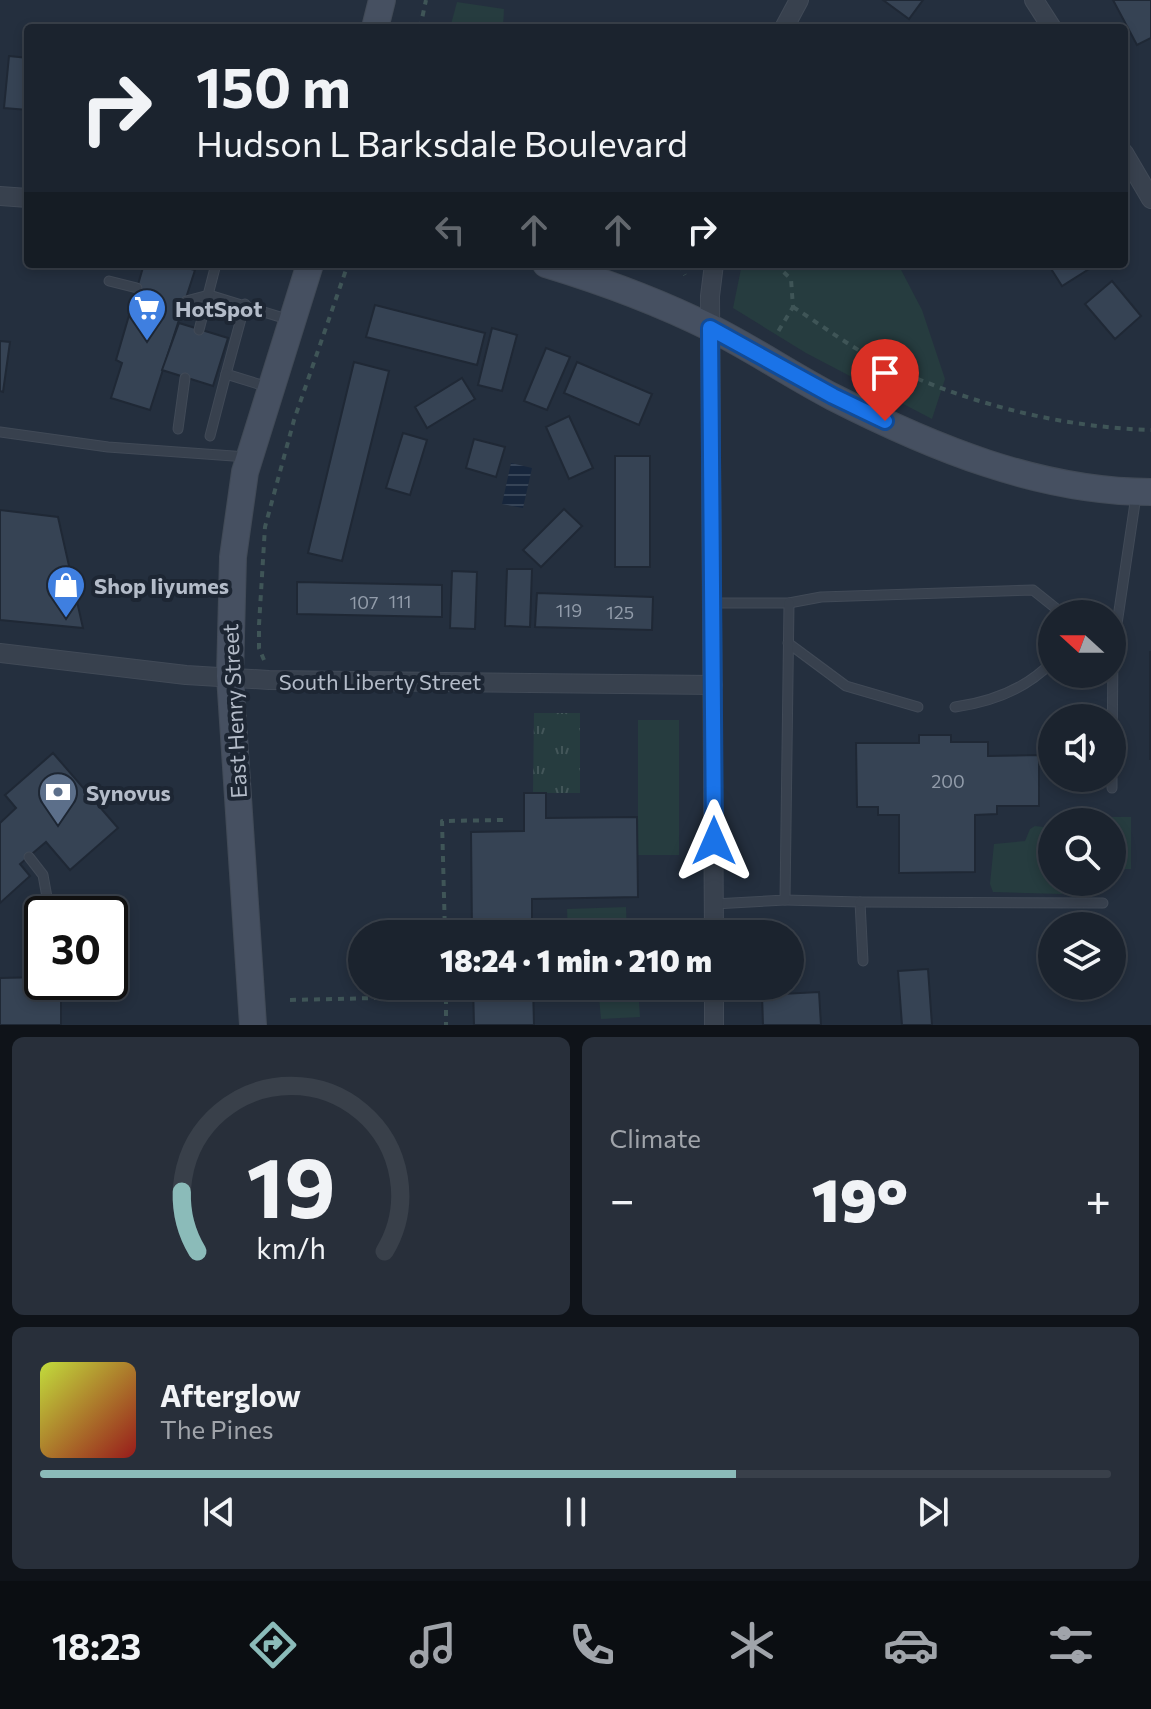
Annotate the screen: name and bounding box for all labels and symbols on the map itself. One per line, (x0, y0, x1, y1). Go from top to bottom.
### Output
supermarket icon: HotSpot (126, 287, 168, 342)
place label: HotSpot (175, 295, 262, 322)
pin (851, 339, 919, 421)
shop icon: Shop Iiyumes (45, 564, 87, 619)
place label: Shop Iiyumes (94, 572, 229, 599)
house number: 111 (388, 590, 412, 612)
house number: 107 (350, 591, 378, 613)
house number: 119 (556, 599, 582, 621)
north arrow (1038, 600, 1126, 688)
house number: 125 (606, 601, 634, 623)
street label: East Henry Street (216, 623, 252, 799)
street label: South Liberty Street (279, 668, 481, 695)
house number: 200 (931, 770, 965, 792)
bank icon: Synovus (37, 771, 79, 826)
place label: Synovus (86, 779, 171, 806)
position arrow (672, 799, 756, 883)
speed limit sign: 30 (24, 896, 128, 1000)

